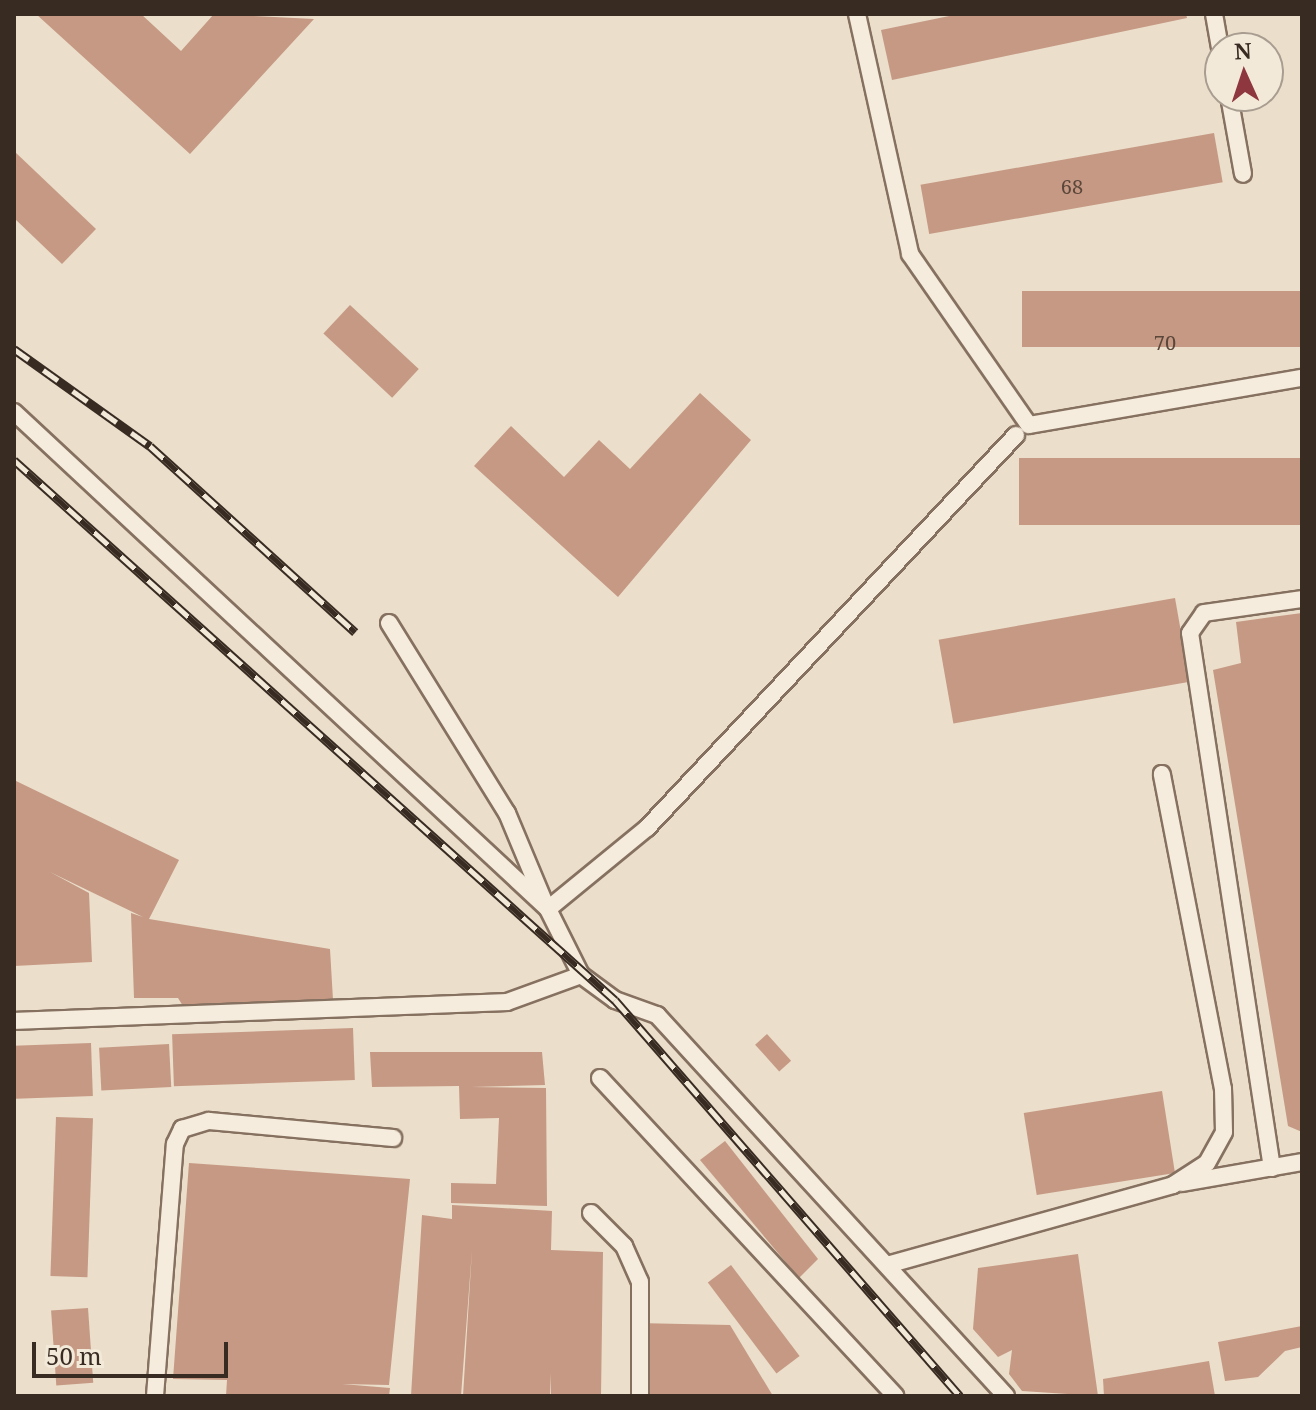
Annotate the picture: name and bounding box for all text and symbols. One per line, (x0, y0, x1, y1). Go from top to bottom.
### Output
north arrow (1204, 32, 1284, 112)
text: N (1233, 35, 1252, 65)
house number: 68 (1061, 174, 1083, 198)
house number: 70 (1154, 330, 1176, 354)
scale bar (36, 1326, 232, 1376)
text: 50 m (46, 1339, 102, 1372)

